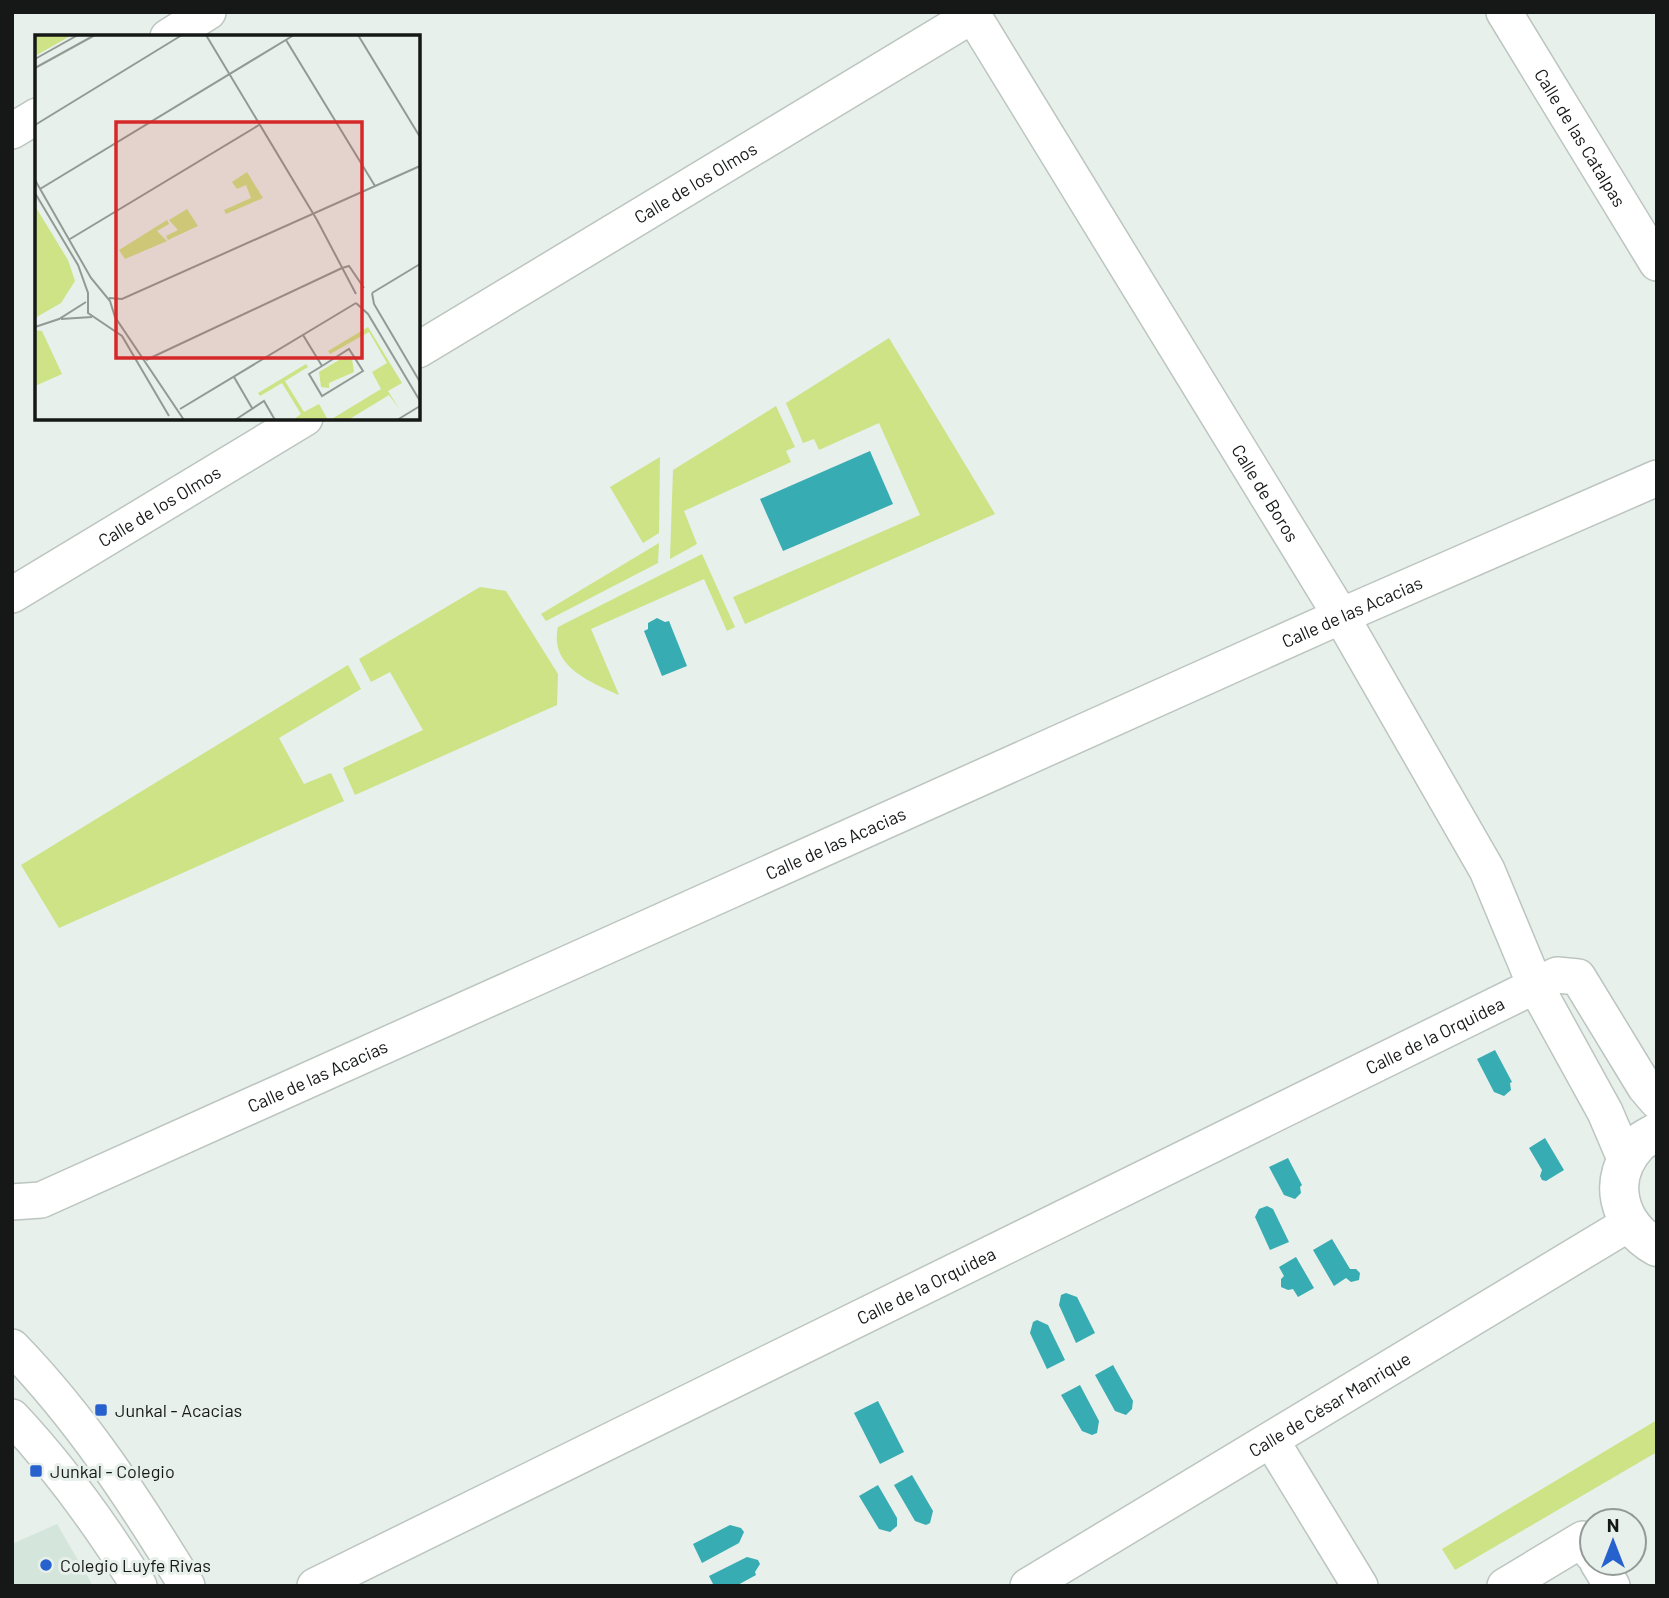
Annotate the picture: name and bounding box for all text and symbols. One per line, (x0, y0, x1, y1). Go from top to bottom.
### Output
inset map (35, 35, 420, 420)
street label: Calle de las Catalpas (1530, 64, 1631, 211)
street label: Calle de los Olmos (630, 137, 761, 228)
street label: Calle de Boros (1227, 440, 1304, 546)
street label: Calle de los Olmos (94, 461, 225, 552)
street label: Calle de las Acacias (1278, 571, 1426, 652)
street label: Calle de las Acacias (762, 802, 909, 884)
street label: Calle de la Orquidea (1362, 992, 1508, 1078)
street label: Calle de las Acacias (244, 1035, 391, 1117)
street label: Calle de la Orquidea (853, 1242, 999, 1329)
street label: Calle de César Manrique (1244, 1347, 1414, 1461)
place label: Junkal - Acacias (115, 1399, 242, 1421)
marker: Junkal - Acacias (93, 1402, 109, 1418)
place label: Junkal - Colegio (50, 1460, 175, 1482)
marker: Junkal - Colegio (28, 1463, 44, 1479)
north arrow (1578, 1507, 1648, 1577)
text: N (1607, 1513, 1619, 1536)
place label: Colegio Luyfe Rivas (60, 1554, 211, 1576)
marker: Colegio Luyfe Rivas (38, 1557, 54, 1573)

